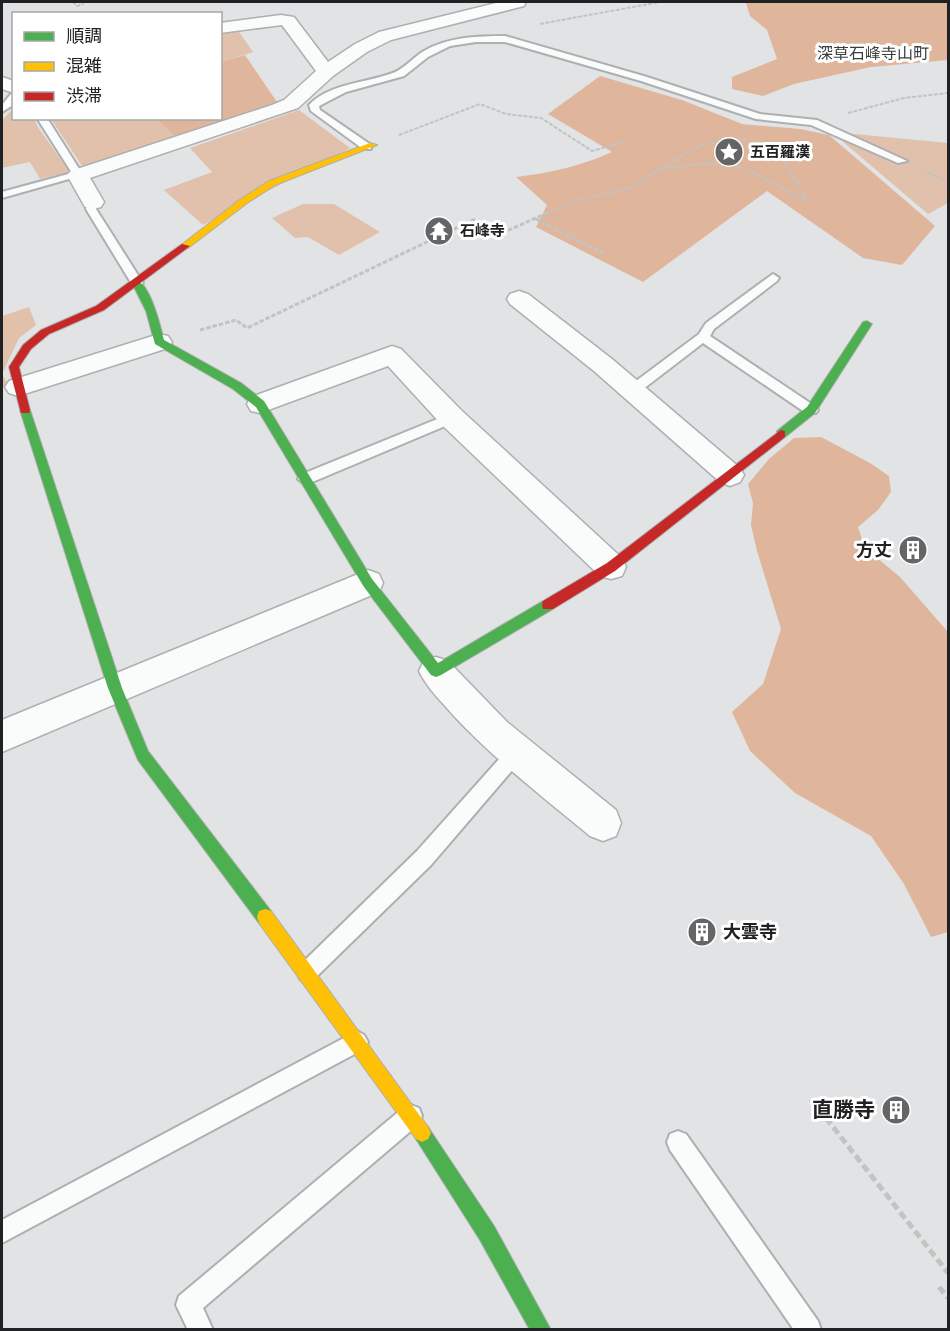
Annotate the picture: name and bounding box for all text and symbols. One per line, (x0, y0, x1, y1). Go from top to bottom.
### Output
legend (12, 12, 222, 120)
text: 順調 (66, 25, 102, 47)
district label: 深草石峰寺山町 (817, 44, 929, 64)
text: 混雑 (66, 55, 102, 77)
text: 渋滞 (66, 85, 102, 107)
place icon: 五百羅漢 (713, 136, 745, 168)
place label: 五百羅漢 (750, 143, 810, 161)
temple icon: 石峰寺 (423, 215, 455, 247)
place label: 石峰寺 (460, 222, 505, 240)
building icon: 方丈 (897, 534, 929, 566)
place label: 方丈 (856, 539, 892, 561)
building icon: 大雲寺 (686, 916, 718, 948)
place label: 大雲寺 (723, 921, 777, 943)
building icon: 直勝寺 (880, 1094, 912, 1126)
place label: 直勝寺 (812, 1098, 875, 1123)

